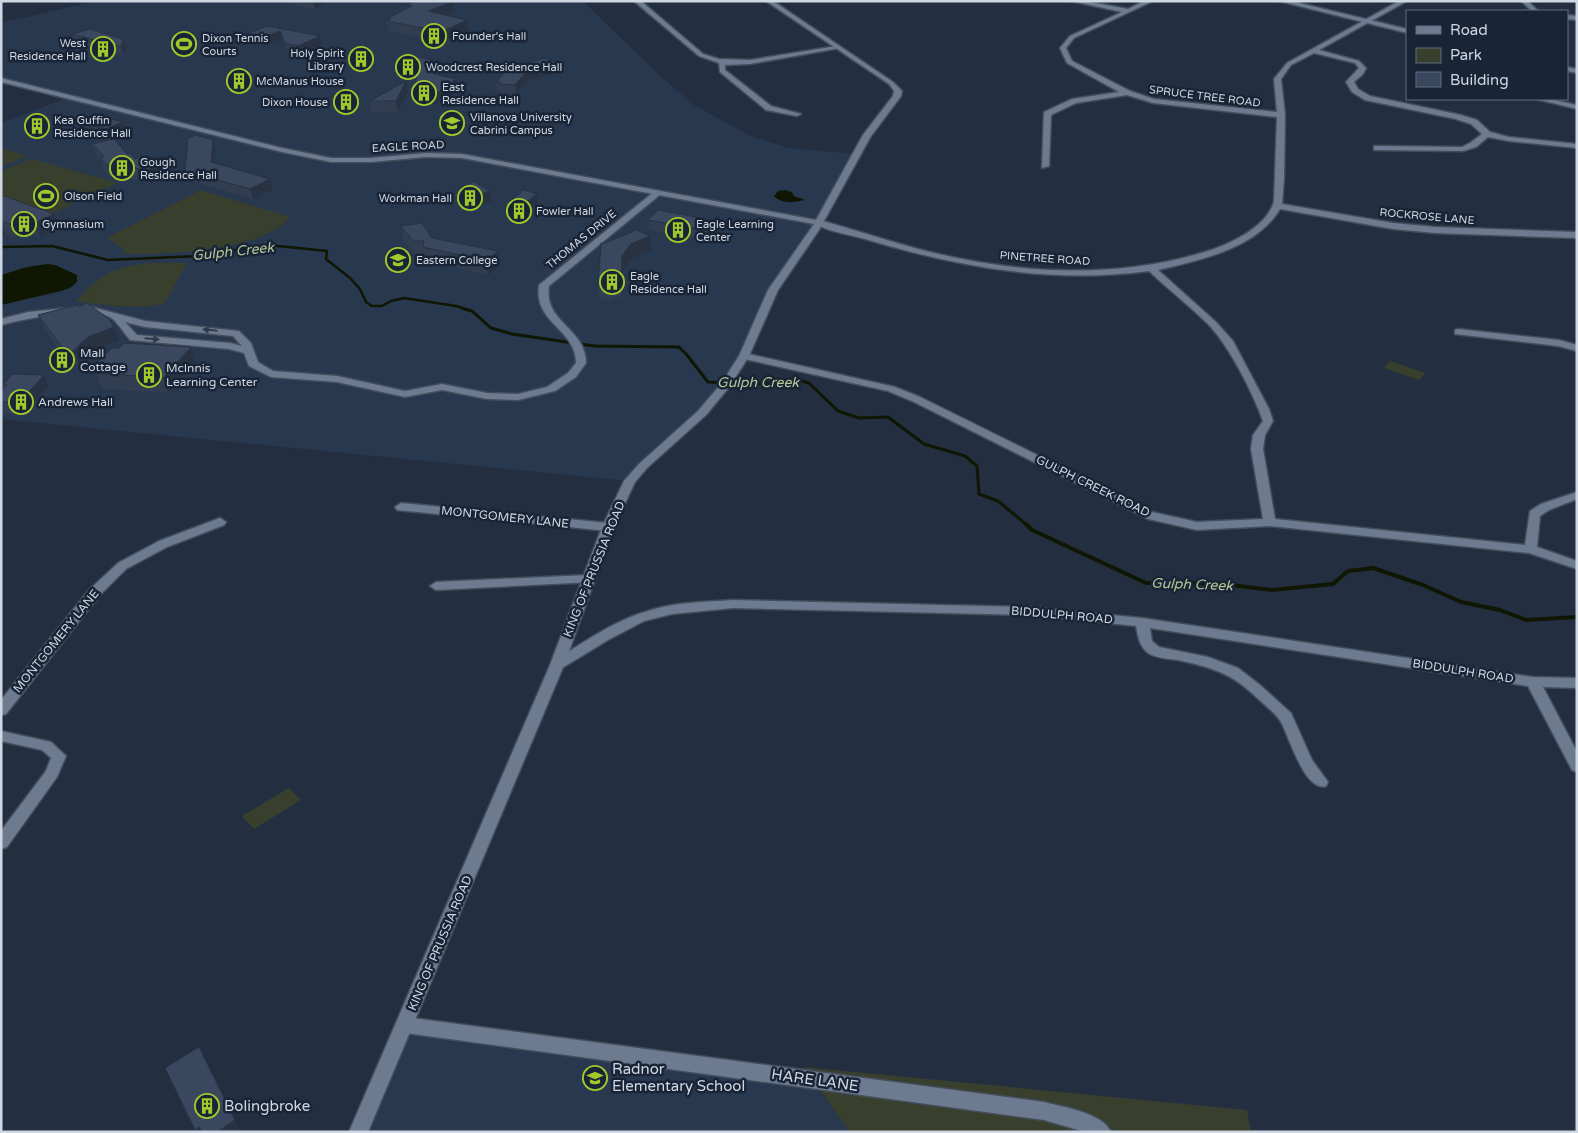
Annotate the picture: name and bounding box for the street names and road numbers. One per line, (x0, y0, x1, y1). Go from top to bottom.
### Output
street label: SPRUCE TREE ROAD (1148, 83, 1261, 110)
street label: EAGLE ROAD (371, 138, 445, 155)
street label: ROCKROSE LANE (1379, 206, 1475, 227)
street label: THOMAS DRIVE (544, 207, 619, 272)
street label: PINETREE ROAD (999, 249, 1091, 268)
street label: GULPH CREEK ROAD (1034, 452, 1152, 520)
street label: KING OF PRUSSIA ROAD (560, 499, 628, 639)
street label: MONTGOMERY LANE (440, 503, 570, 531)
street label: MONTGOMERY LANE (10, 586, 102, 695)
street label: BIDDULPH ROAD (1011, 604, 1113, 626)
street label: BIDDULPH ROAD (1411, 656, 1515, 686)
street label: KING OF PRUSSIA ROAD (405, 873, 475, 1013)
street label: HARE LANE (770, 1065, 860, 1095)

